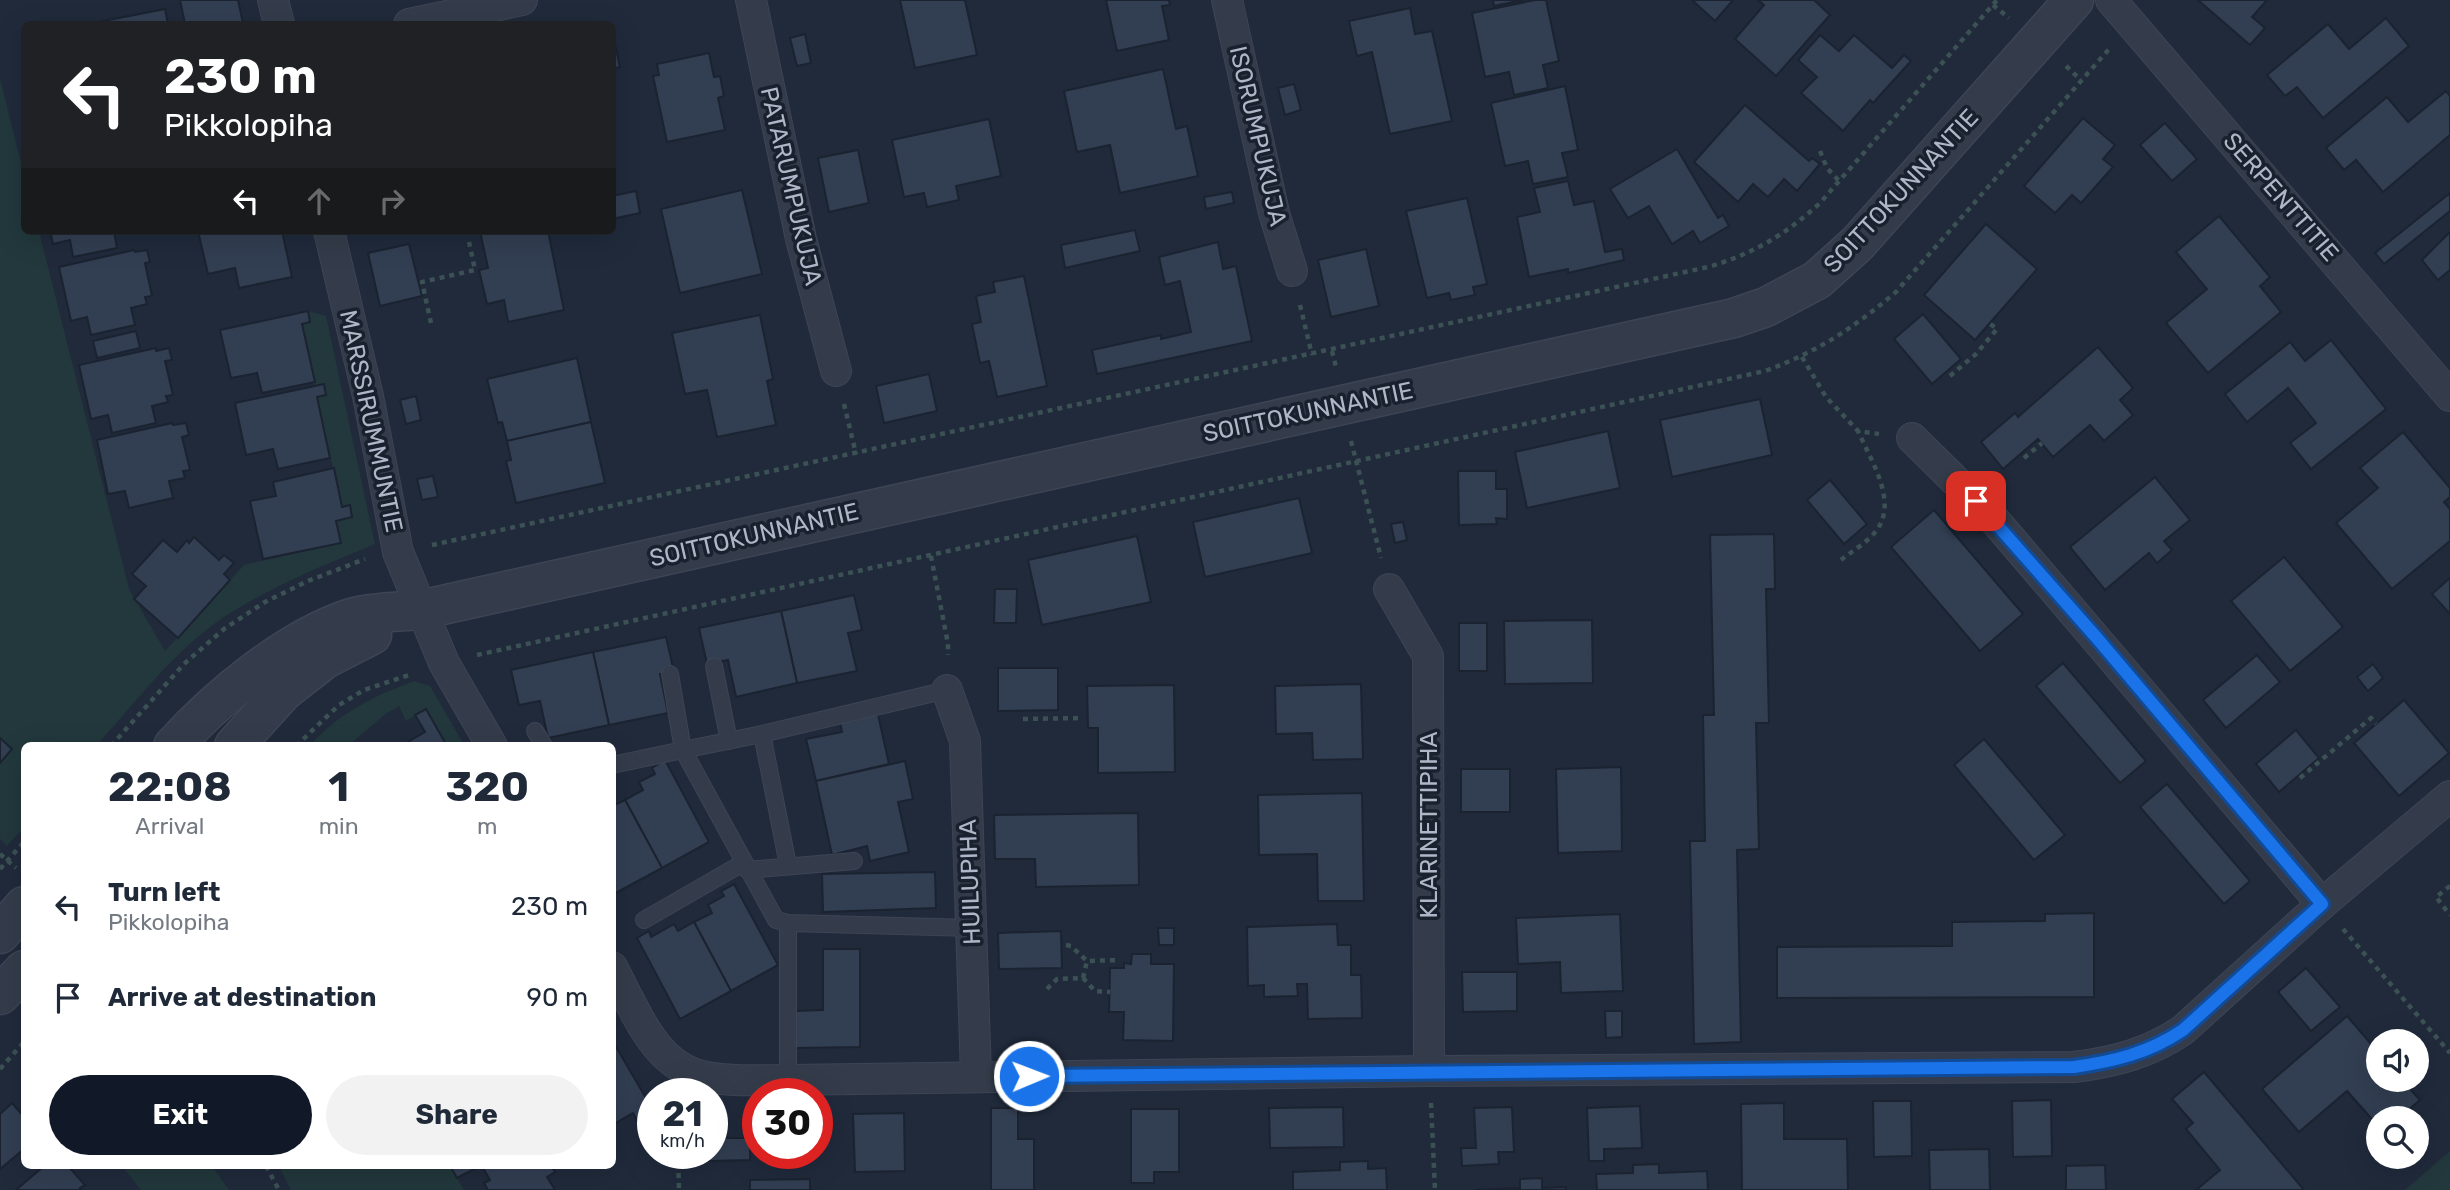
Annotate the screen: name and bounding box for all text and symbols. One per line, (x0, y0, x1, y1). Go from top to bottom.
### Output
street label: ISORUMPUKUJA (1224, 43, 1292, 229)
text: 230 m (164, 47, 317, 105)
icon: left (49, 49, 140, 140)
street label: PATARUMPUKUJA (755, 84, 827, 288)
street label: SOITTOKUNNANTIE (1818, 103, 1984, 279)
text: Pikkolopiha (164, 106, 333, 144)
street label: SERPENTTITIE (2218, 127, 2344, 267)
icon: left (227, 182, 265, 220)
icon: ahead (300, 182, 338, 220)
icon: right (373, 182, 411, 220)
street label: MARSSIRUMMUNTIE (334, 307, 408, 535)
street label: SOITTOKUNNANTIE (1201, 376, 1415, 448)
pin (1946, 471, 2006, 531)
icon: arrive (1957, 482, 1995, 520)
street label: SOITTOKUNNANTIE (647, 497, 861, 573)
street label: KLARINETTIPIHA (1415, 731, 1443, 919)
text: 22:08 (108, 762, 232, 812)
text: 1 (328, 762, 349, 812)
text: 320 (446, 762, 529, 812)
text: Arrival (135, 812, 204, 840)
text: min (319, 812, 359, 840)
text: m (477, 812, 498, 840)
street label: HUILUPIHA (954, 819, 986, 945)
text: Turn left (108, 877, 220, 908)
icon: left (49, 888, 87, 926)
text: 230 m (511, 891, 588, 922)
text: Pikkolopiha (108, 908, 229, 936)
icon: arrive (49, 979, 87, 1017)
text: Arrive at destination (108, 982, 376, 1013)
text: 90 m (527, 982, 588, 1013)
map controls (2366, 1029, 2429, 1169)
button: sound (2366, 1029, 2429, 1092)
position arrow (992, 1039, 1066, 1113)
button: Exit (49, 1075, 312, 1155)
button: Share (326, 1075, 588, 1155)
speed limit sign: 30 (742, 1078, 833, 1169)
text: 21 (662, 1093, 703, 1135)
button: search (2366, 1106, 2429, 1169)
text: km/h (660, 1130, 705, 1152)

